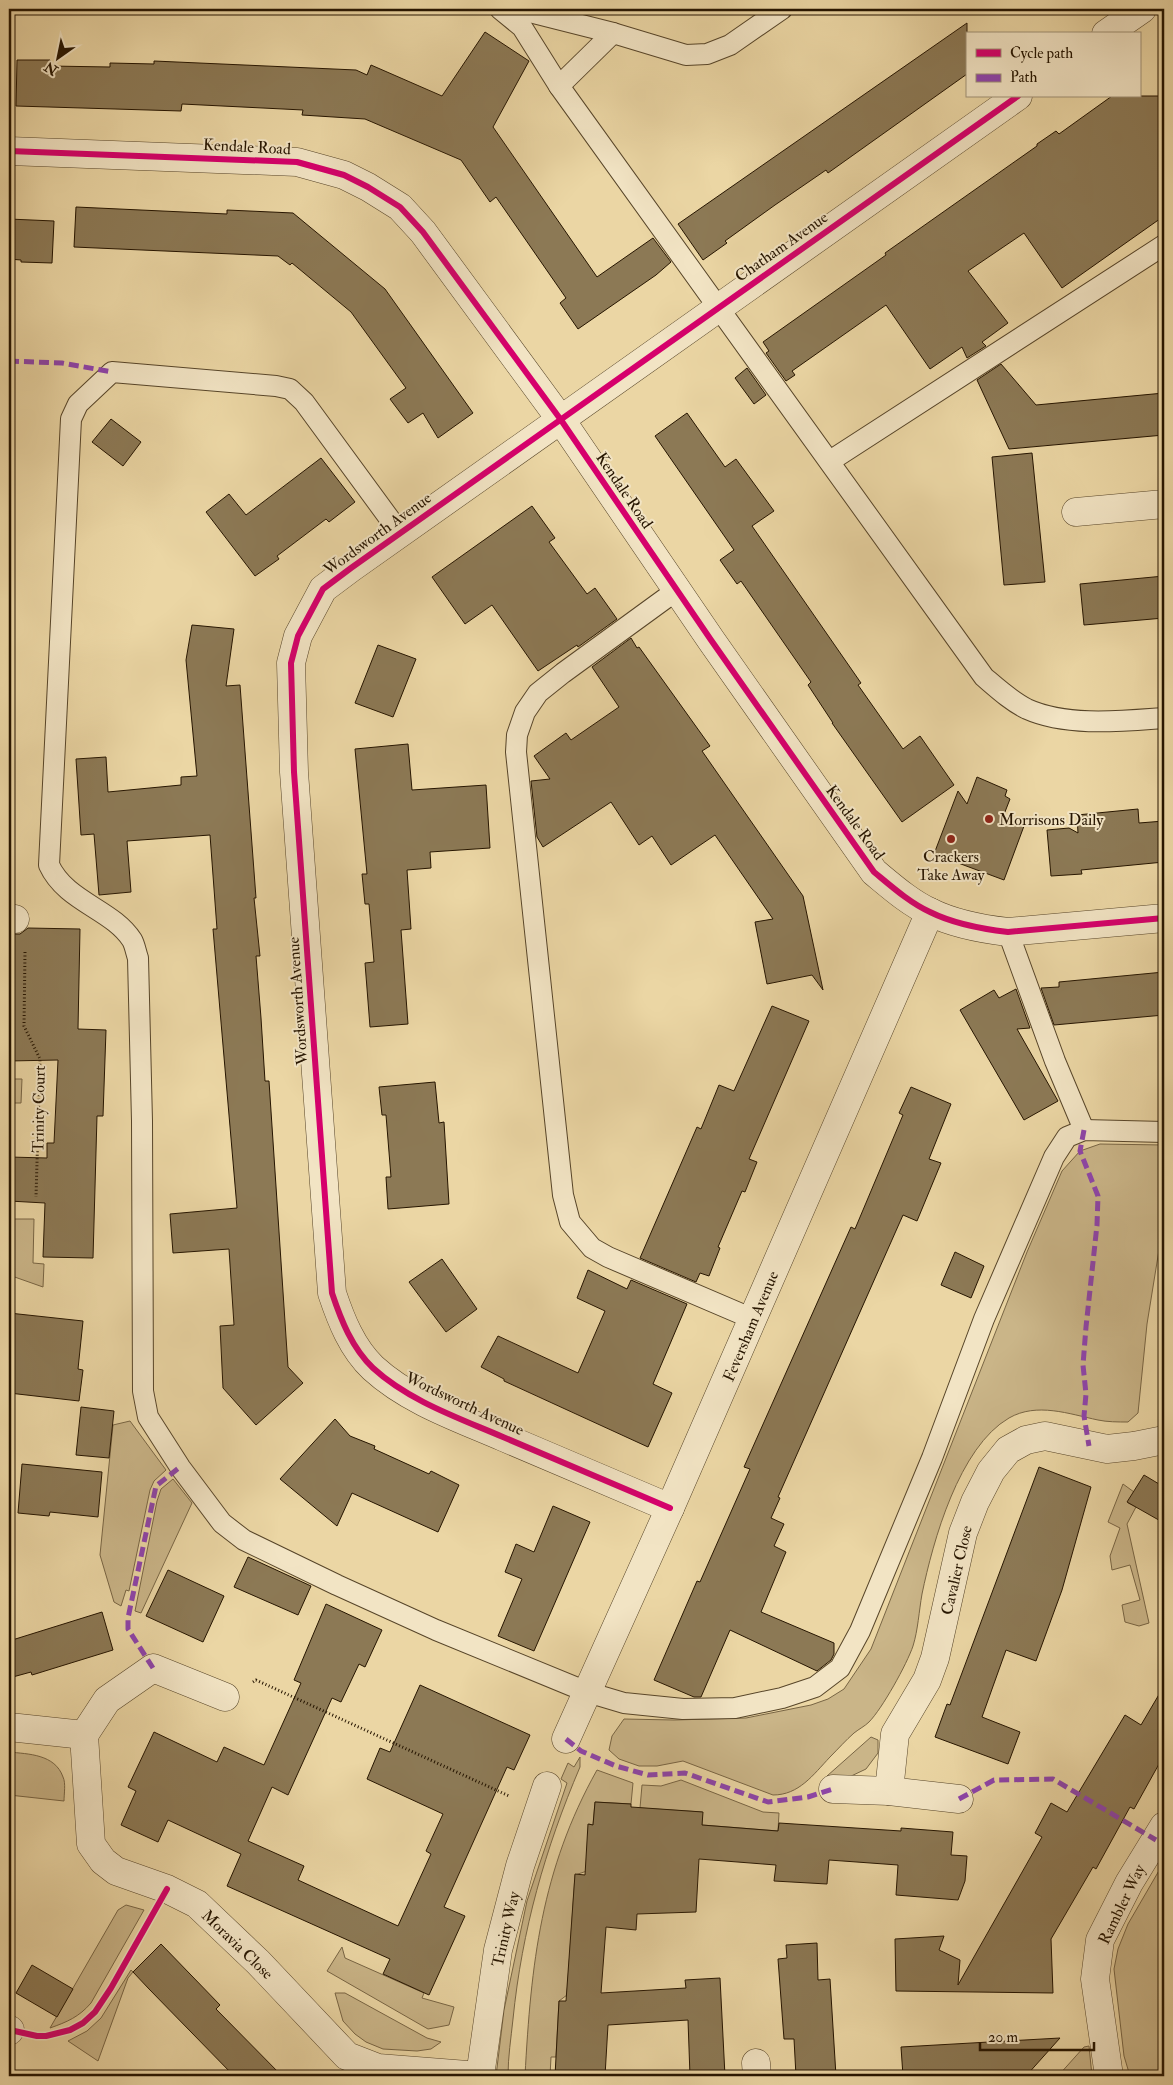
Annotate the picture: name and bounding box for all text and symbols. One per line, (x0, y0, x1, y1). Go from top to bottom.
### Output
north arrow (32, 32, 82, 82)
legend (966, 32, 1140, 98)
text: Cycle path (1010, 44, 1073, 64)
text: N (41, 58, 62, 80)
text: Path (1010, 68, 1037, 87)
street label: Kendale Road (203, 135, 291, 159)
street label: Chatham Avenue (731, 207, 832, 286)
street label: Kendale Road (591, 449, 657, 533)
street label: Wordsworth Avenue (319, 488, 436, 580)
street label: Kendale Road (821, 781, 889, 864)
place label: Morrisons Daily (999, 810, 1104, 830)
marker: Morrisons Daily (983, 813, 995, 825)
marker: Crackers Take Away (945, 833, 957, 845)
place label: Crackers Take Away (917, 847, 986, 885)
street label: Wordsworth Avenue (284, 936, 313, 1067)
street label: Trinity Court (28, 1065, 50, 1153)
street label: Feversham Avenue (719, 1268, 783, 1385)
street label: Wordsworth Avenue (401, 1367, 527, 1440)
street label: Cavalier Close (937, 1523, 977, 1617)
street label: Rambler Way (1094, 1860, 1150, 1948)
street label: Trinity Way (488, 1889, 525, 1969)
street label: Moravia Close (197, 1906, 278, 1984)
scale bar (980, 2020, 1094, 2052)
text: 20 m (988, 2028, 1018, 2047)

